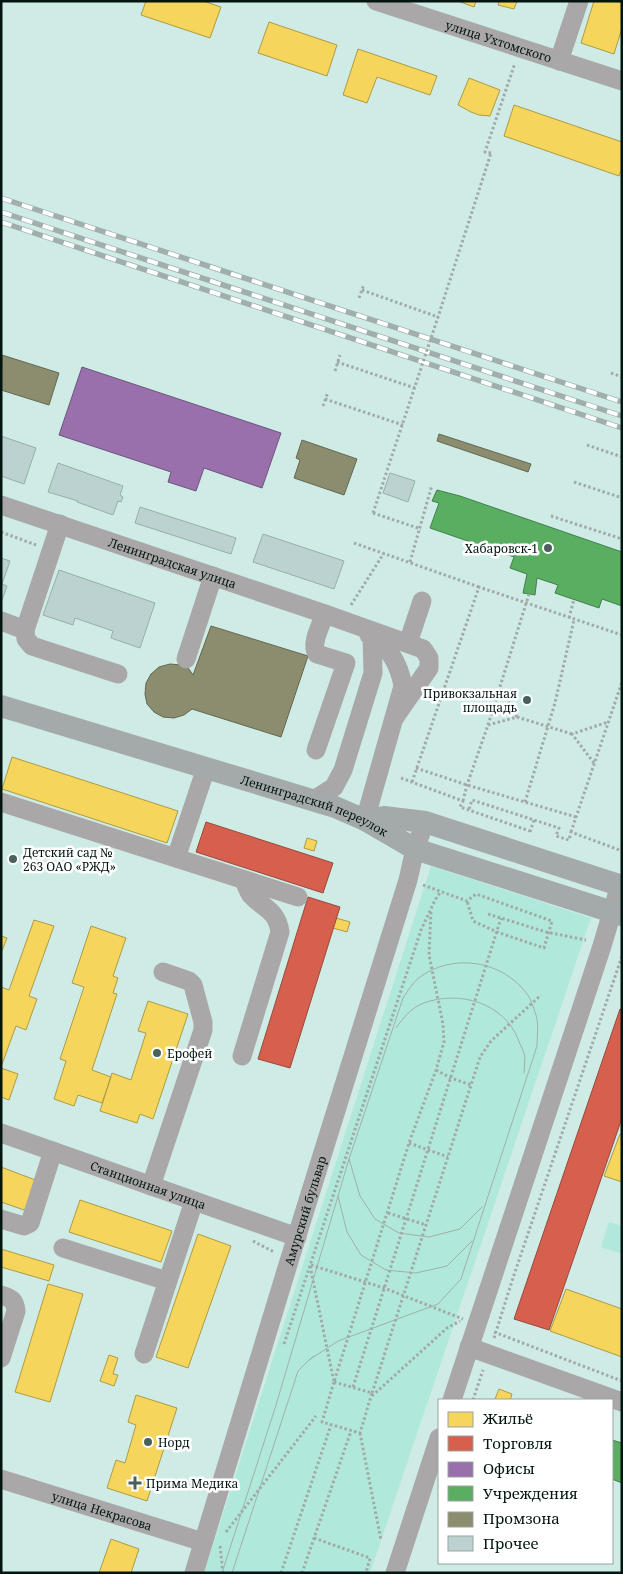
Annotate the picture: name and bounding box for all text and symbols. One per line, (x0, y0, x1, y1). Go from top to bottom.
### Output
street label: улица Ухтомского (443, 16, 554, 66)
street label: Ленинградская улица (106, 533, 239, 592)
place label: Хабаровск-1 (465, 540, 538, 557)
marker: Хабаровск-1 (542, 542, 554, 554)
place label: Привокзальная площадь (423, 685, 518, 716)
marker: Привокзальная площадь (521, 694, 533, 706)
street label: Ленинградский переулок (239, 771, 392, 841)
place label: Детский сад № 263 ОАО «РЖД» (23, 844, 116, 875)
marker: Детский сад № 263 ОАО «РЖД» (7, 853, 19, 865)
place label: Ерофей (167, 1045, 212, 1062)
marker: Ерофей (151, 1047, 163, 1059)
street label: Амурский бульвар (280, 1153, 330, 1267)
street label: Станционная улица (88, 1157, 208, 1213)
legend (438, 1399, 613, 1564)
text: Жильё (482, 1408, 533, 1428)
text: Торговля (483, 1433, 552, 1453)
place label: Норд (158, 1434, 190, 1451)
marker: Норд (142, 1436, 154, 1448)
text: Офисы (483, 1458, 535, 1478)
place label: Прима Медика (146, 1475, 239, 1492)
marker: Прима Медика (128, 1476, 142, 1490)
text: Учреждения (483, 1483, 578, 1503)
street label: улица Некрасова (50, 1487, 155, 1534)
text: Промзона (483, 1508, 560, 1528)
text: Прочее (483, 1533, 539, 1553)

